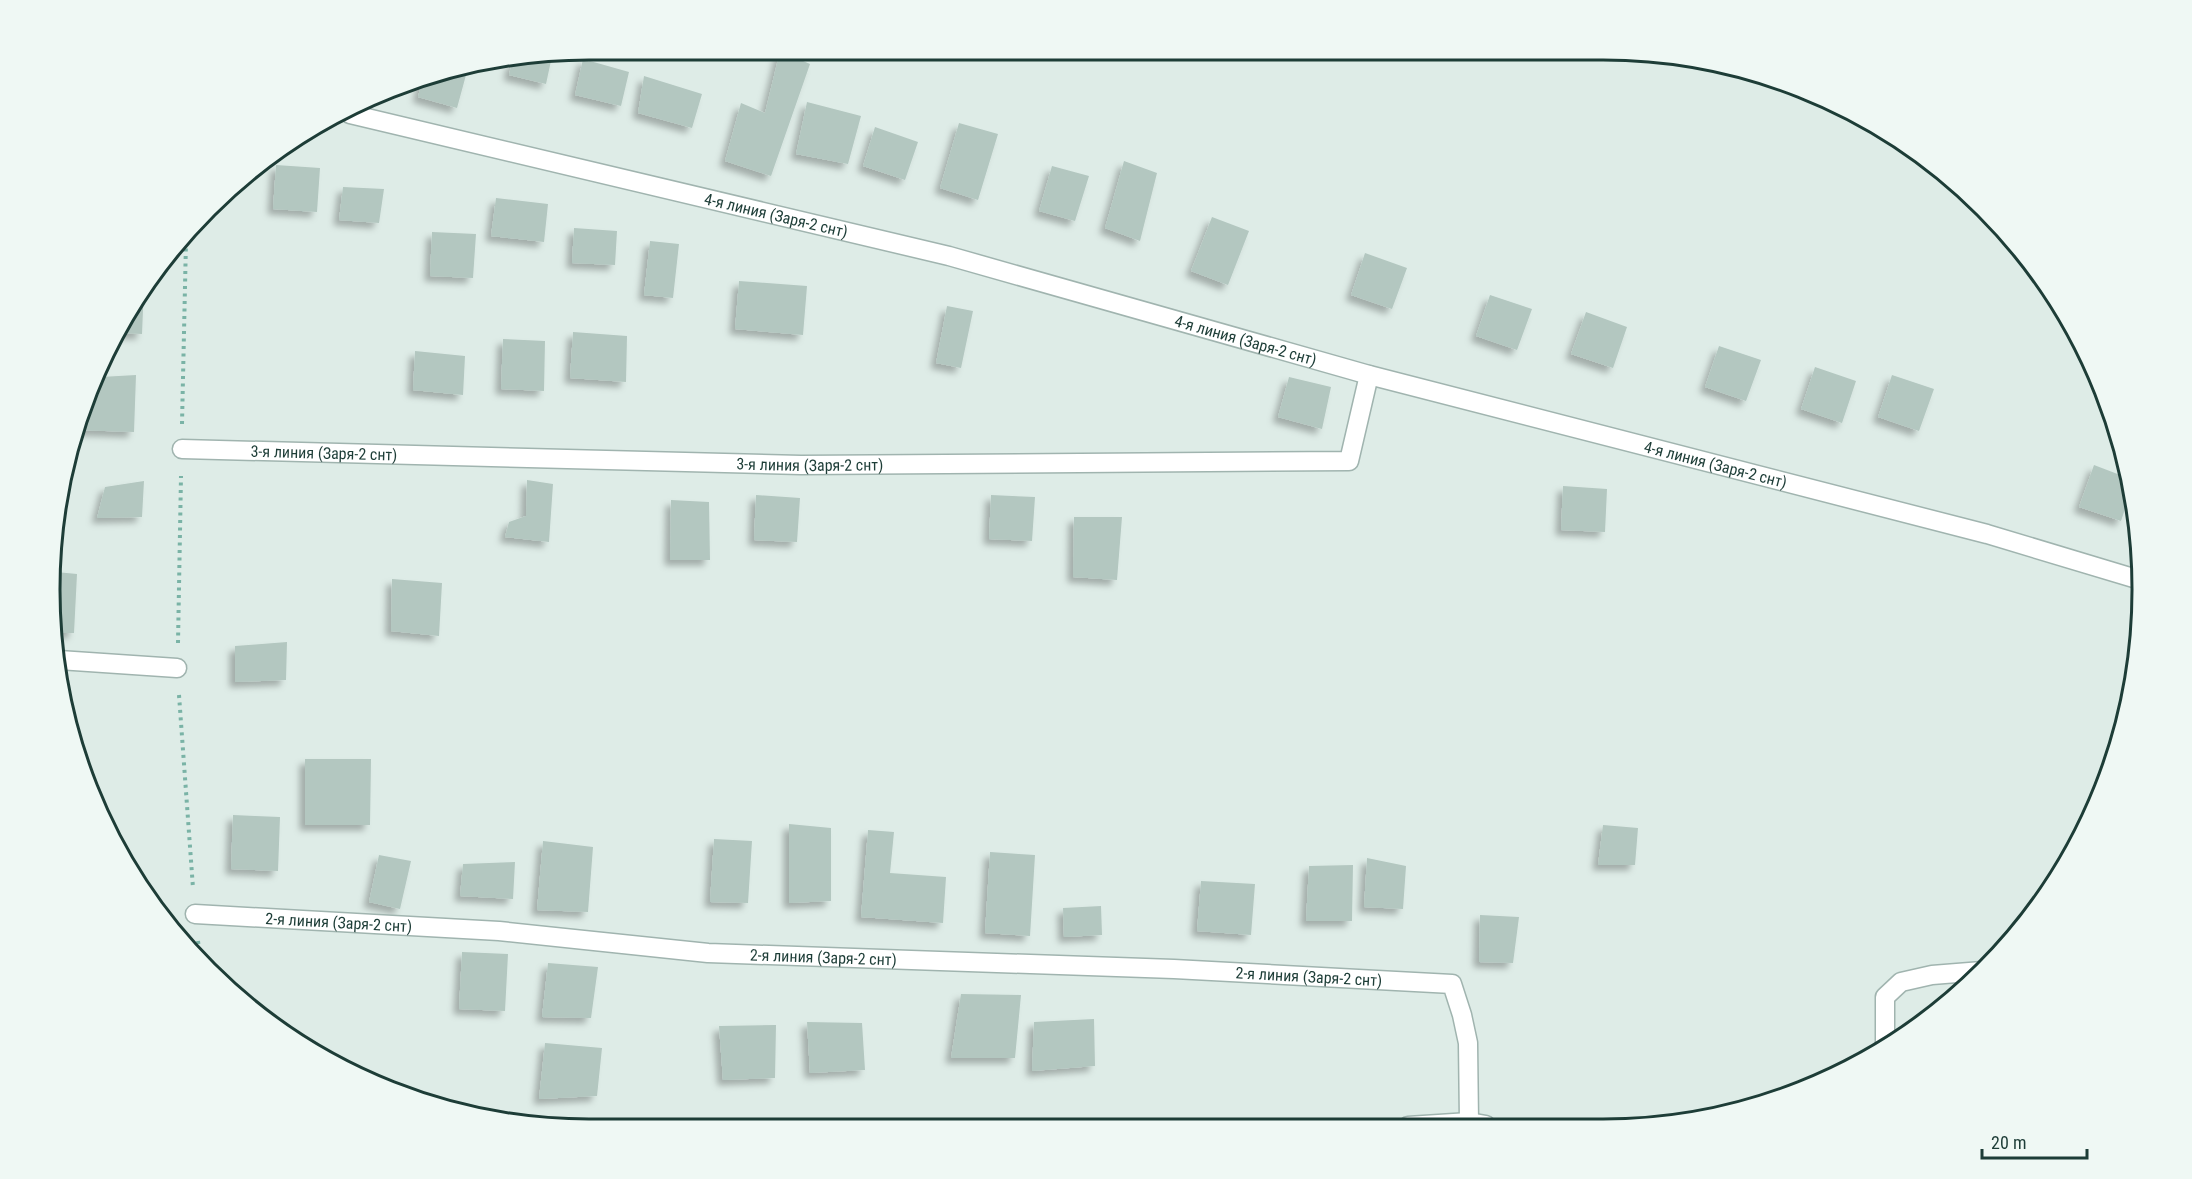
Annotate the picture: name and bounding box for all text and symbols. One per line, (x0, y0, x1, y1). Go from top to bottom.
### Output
street label: 4-я линия (Заря-2 снт) (702, 189, 850, 242)
street label: 4-я линия (Заря-2 снт) (1172, 311, 1319, 370)
street label: 4-я линия (Заря-2 снт) (1642, 437, 1789, 492)
street label: 3-я линия (Заря-2 снт) (250, 442, 398, 465)
street label: 3-я линия (Заря-2 снт) (736, 454, 883, 475)
street label: 2-я линия (Заря-2 снт) (265, 909, 413, 936)
street label: 2-я линия (Заря-2 снт) (750, 945, 897, 969)
street label: 2-я линия (Заря-2 снт) (1235, 963, 1383, 990)
scale bar (1982, 1122, 2087, 1160)
text: 20 m (1991, 1132, 2026, 1153)

